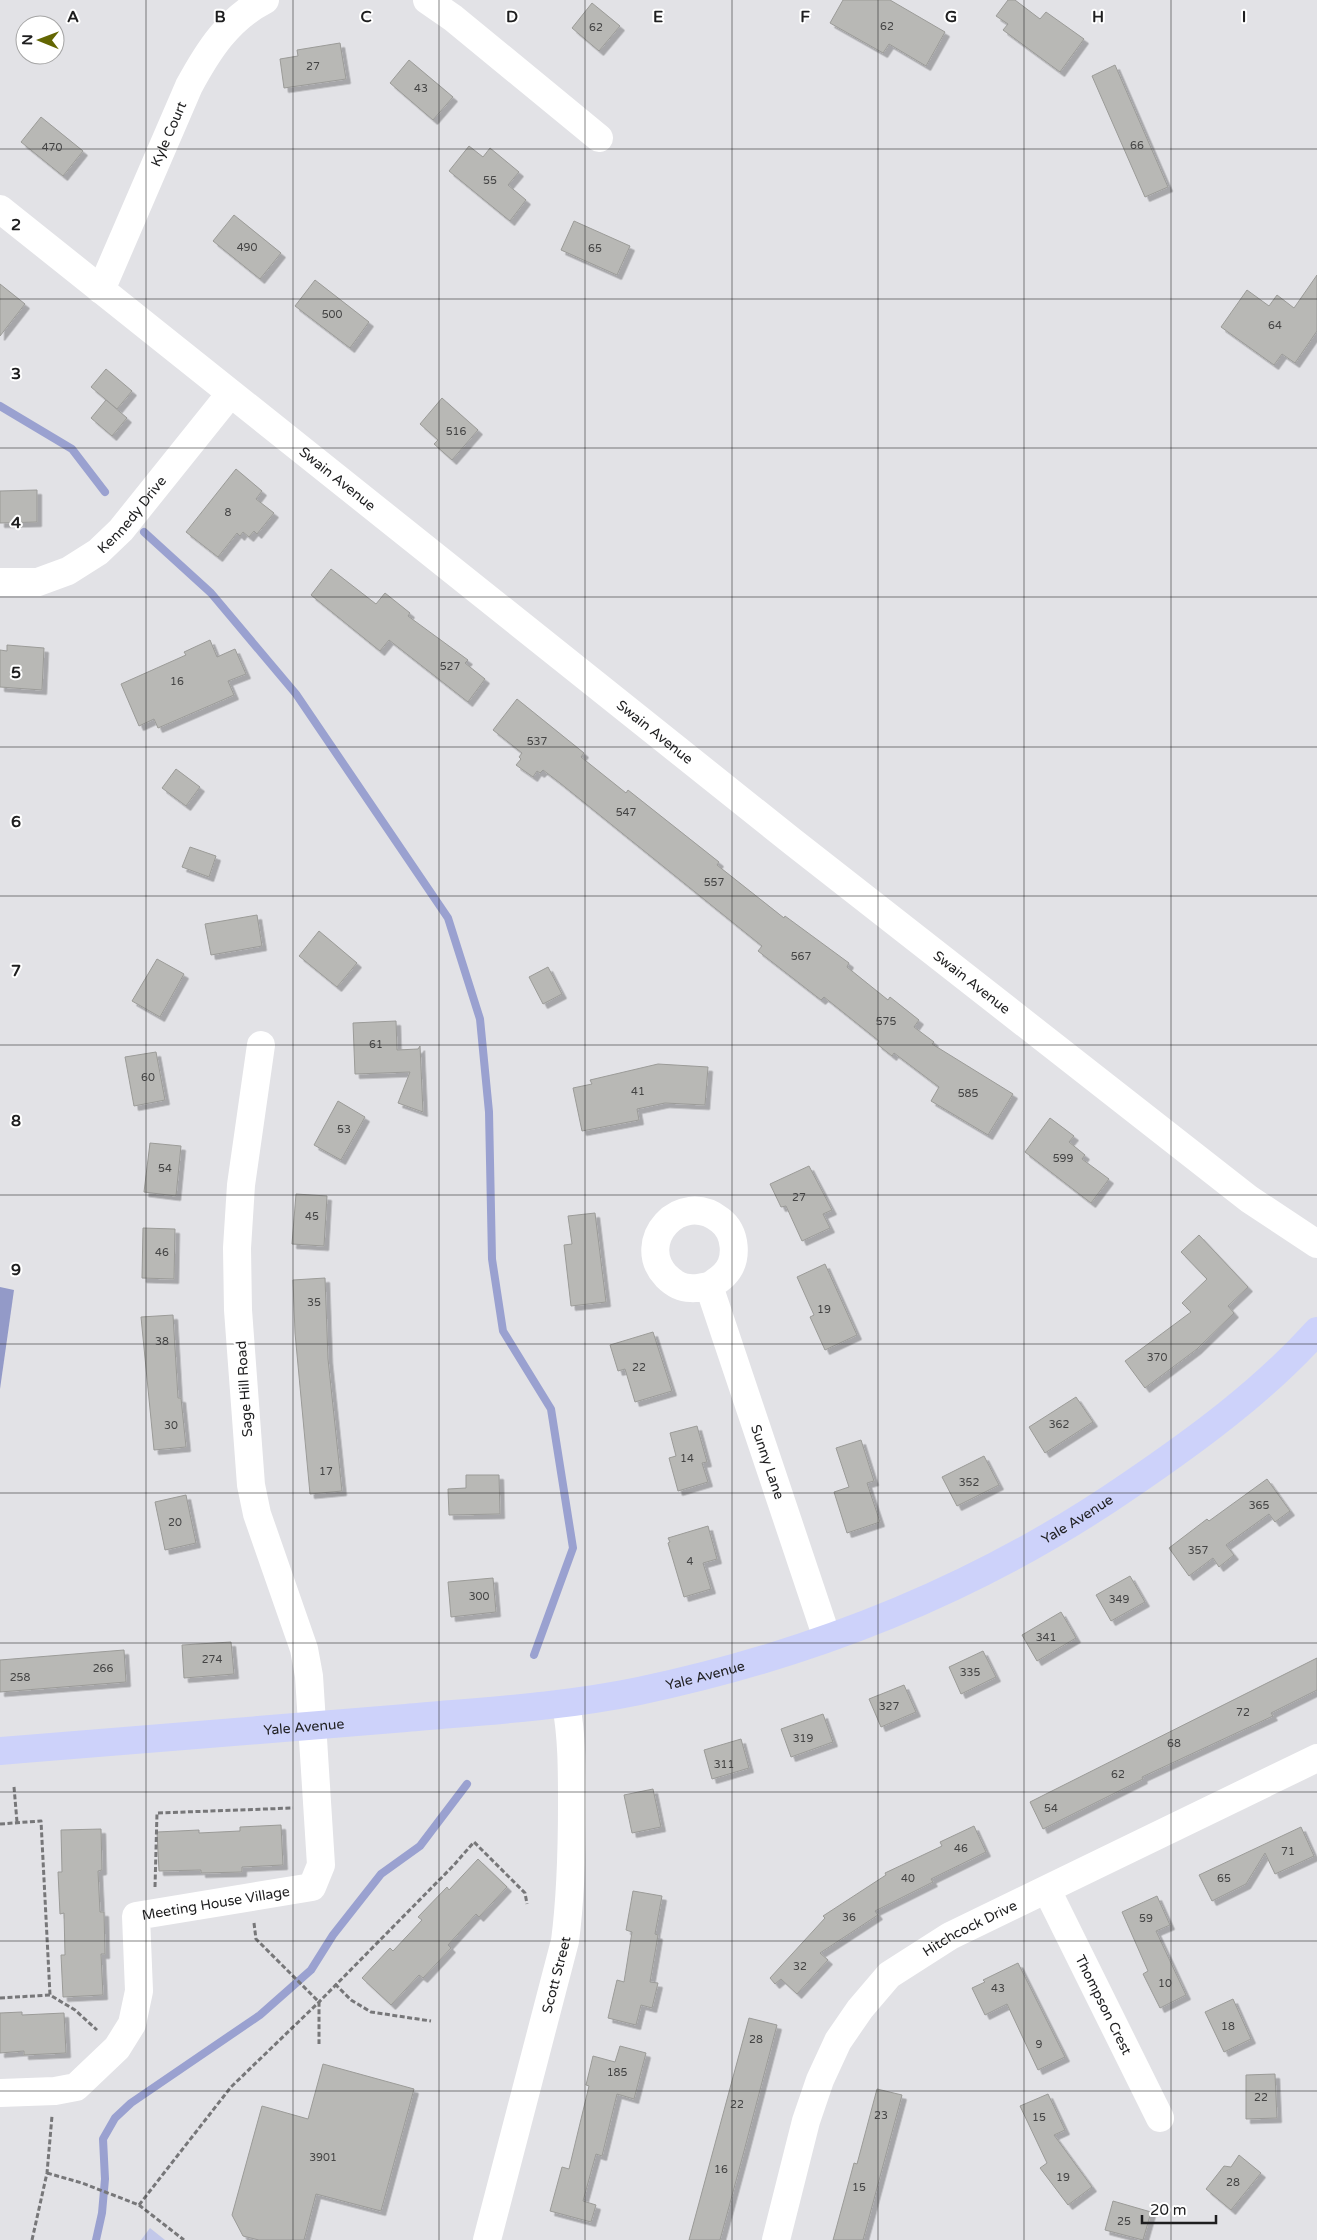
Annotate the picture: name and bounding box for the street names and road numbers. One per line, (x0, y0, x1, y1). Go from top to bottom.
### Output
street label: Kyle Court (147, 98, 191, 169)
street label: Swain Avenue (296, 443, 379, 515)
street label: Kennedy Drive (94, 473, 170, 557)
street label: Swain Avenue (613, 697, 696, 768)
street label: Swain Avenue (930, 947, 1014, 1018)
street label: Sage Hill Road (233, 1340, 256, 1438)
street label: Sunny Lane (747, 1422, 788, 1501)
street label: Yale Avenue (1038, 1491, 1116, 1548)
street label: Yale Avenue (664, 1657, 747, 1694)
street label: Yale Avenue (263, 1715, 345, 1739)
street label: Meeting House Village (141, 1883, 291, 1924)
street label: Hitchcock Drive (919, 1897, 1020, 1960)
street label: Scott Street (538, 1935, 575, 2015)
street label: Thompson Crest (1071, 1952, 1136, 2058)

